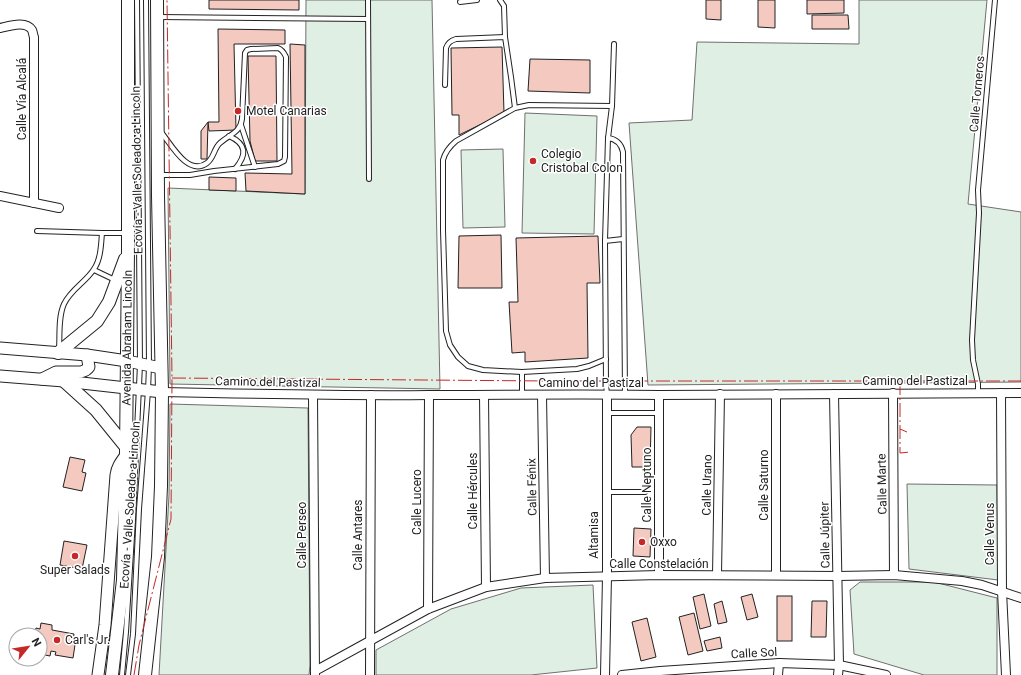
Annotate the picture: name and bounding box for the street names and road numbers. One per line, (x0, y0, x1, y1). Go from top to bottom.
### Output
street label: Calle Torneros (967, 55, 987, 133)
street label: Calle Vía Alcalá (15, 58, 29, 140)
street label: Ecovía - Valle Soleado a Lincoln (129, 86, 145, 254)
street label: Avenida Abraham Lincoln (119, 270, 135, 406)
street label: Camino del Pastizal (215, 374, 321, 390)
street label: Camino del Pastizal (862, 374, 968, 388)
street label: Camino del Pastizal (538, 376, 644, 390)
street label: Ecovía - Valle Soleado a Lincoln (117, 421, 143, 589)
street label: Calle Neptuno (640, 447, 654, 523)
street label: Calle Saturno (757, 449, 771, 521)
street label: Calle Hércules (466, 453, 480, 529)
street label: Calle Marte (874, 453, 890, 515)
street label: Calle Urano (699, 454, 715, 516)
street label: Calle Fénix (524, 458, 540, 516)
street label: Calle Lucero (410, 469, 424, 535)
street label: Calle Antares (351, 500, 365, 570)
street label: Calle Perseo (295, 501, 309, 568)
street label: Calle Júpiter (817, 502, 833, 568)
street label: Calle Venus (983, 503, 997, 565)
street label: Altamisa (587, 511, 601, 559)
street label: Calle Constelación (609, 557, 709, 571)
street label: Calle Sol (730, 645, 778, 661)

